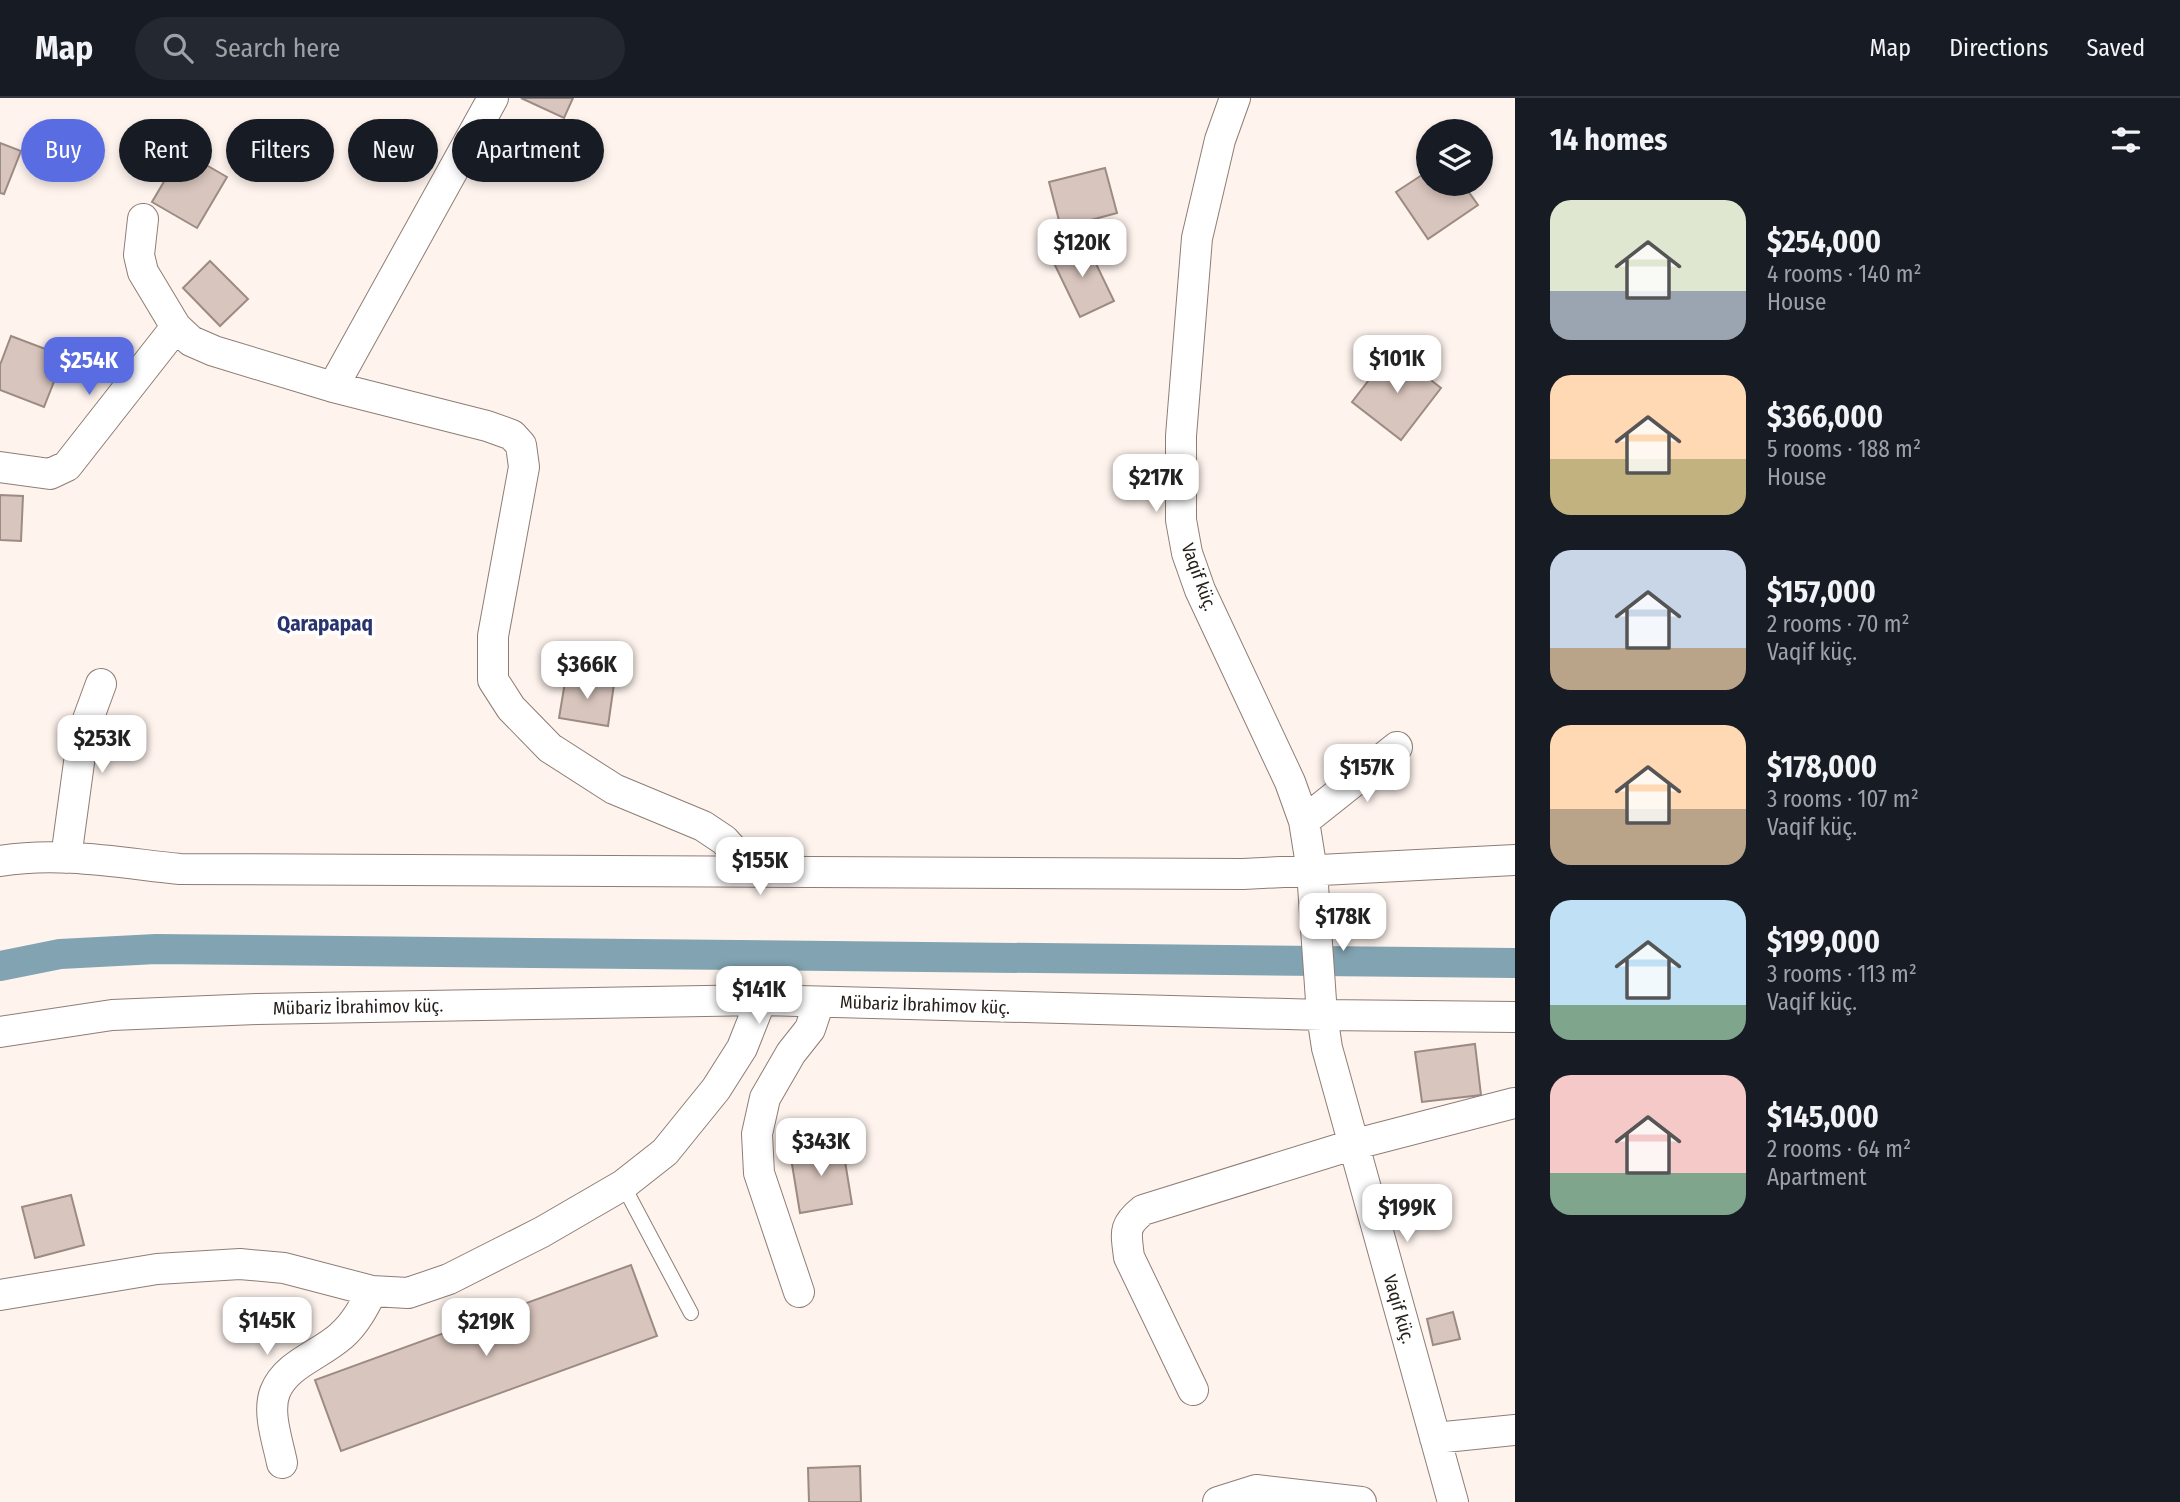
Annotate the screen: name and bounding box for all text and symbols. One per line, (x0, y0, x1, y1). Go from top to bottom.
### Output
search box (135, 17, 625, 80)
text: Map (35, 28, 93, 68)
icon: search (159, 29, 197, 67)
text: Search here (215, 33, 340, 64)
text: Map (1870, 34, 1911, 62)
text: Directions (1949, 34, 2048, 62)
text: Saved (2086, 34, 2145, 62)
chip: Buy (21, 119, 105, 182)
chip: Rent (119, 119, 212, 182)
chip: Filters (226, 119, 334, 182)
chip: New (348, 119, 438, 182)
chip: Apartment (452, 119, 604, 182)
map controls (1416, 119, 1493, 196)
button: layers (1416, 119, 1493, 196)
icon: filters (2107, 121, 2145, 159)
text: 14 homes (1550, 122, 1667, 158)
pin: $120K (1033, 220, 1131, 279)
text: $254,000 (1767, 224, 1881, 260)
text: $120K (1054, 228, 1110, 256)
icon: home (1606, 228, 1690, 312)
text: 4 rooms · 140 m² (1767, 260, 1922, 288)
text: House (1767, 288, 1826, 316)
pin: $101K (1348, 336, 1446, 395)
pin: $254K (40, 338, 138, 397)
text: $101K (1369, 344, 1425, 372)
text: $254K (60, 346, 118, 374)
text: $366,000 (1767, 399, 1883, 435)
icon: home (1606, 403, 1690, 487)
text: 5 rooms · 188 m² (1767, 435, 1921, 463)
pin: $217K (1107, 454, 1205, 514)
text: $217K (1129, 463, 1183, 491)
text: House (1767, 463, 1826, 491)
street label: Vaqif küç. (1177, 540, 1221, 614)
text: $157,000 (1767, 574, 1876, 610)
icon: home (1606, 578, 1690, 662)
text: 2 rooms · 70 m² (1767, 610, 1910, 638)
district label: Qarapapaq (277, 611, 373, 637)
text: Vaqif küç. (1767, 638, 1857, 666)
pin: $366K (538, 642, 636, 701)
text: $366K (557, 650, 617, 678)
pin: $253K (53, 716, 151, 775)
text: $253K (73, 724, 131, 752)
pin: $157K (1318, 744, 1416, 804)
text: $178,000 (1767, 749, 1877, 785)
text: $157K (1340, 753, 1394, 781)
icon: home (1606, 753, 1690, 837)
text: 3 rooms · 107 m² (1767, 785, 1919, 813)
text: Vaqif küç. (1767, 813, 1857, 841)
pin: $155K (711, 838, 809, 897)
text: $155K (732, 846, 788, 874)
pin: $178K (1294, 894, 1392, 953)
text: $178K (1315, 902, 1371, 930)
text: $199,000 (1767, 924, 1880, 960)
icon: home (1606, 928, 1690, 1012)
text: 3 rooms · 113 m² (1767, 960, 1917, 988)
pin: $141K (710, 967, 808, 1026)
text: $141K (732, 975, 786, 1003)
text: Vaqif küç. (1767, 988, 1857, 1016)
street label: Mübariz İbrahimov küç. (840, 991, 1011, 1019)
street label: Mübariz İbrahimov küç. (273, 995, 444, 1019)
text: $145,000 (1767, 1099, 1879, 1135)
icon: home (1606, 1103, 1690, 1187)
pin: $343K (772, 1118, 870, 1178)
text: $343K (792, 1127, 850, 1155)
text: 2 rooms · 64 m² (1767, 1135, 1911, 1163)
text: Apartment (1767, 1163, 1867, 1191)
pin: $199K (1358, 1184, 1456, 1244)
text: $199K (1378, 1193, 1436, 1221)
street label: Vaqif küç. (1379, 1272, 1419, 1346)
pin: $145K (218, 1298, 316, 1357)
pin: $219K (437, 1298, 535, 1358)
text: $145K (239, 1306, 295, 1334)
text: $219K (458, 1307, 514, 1335)

